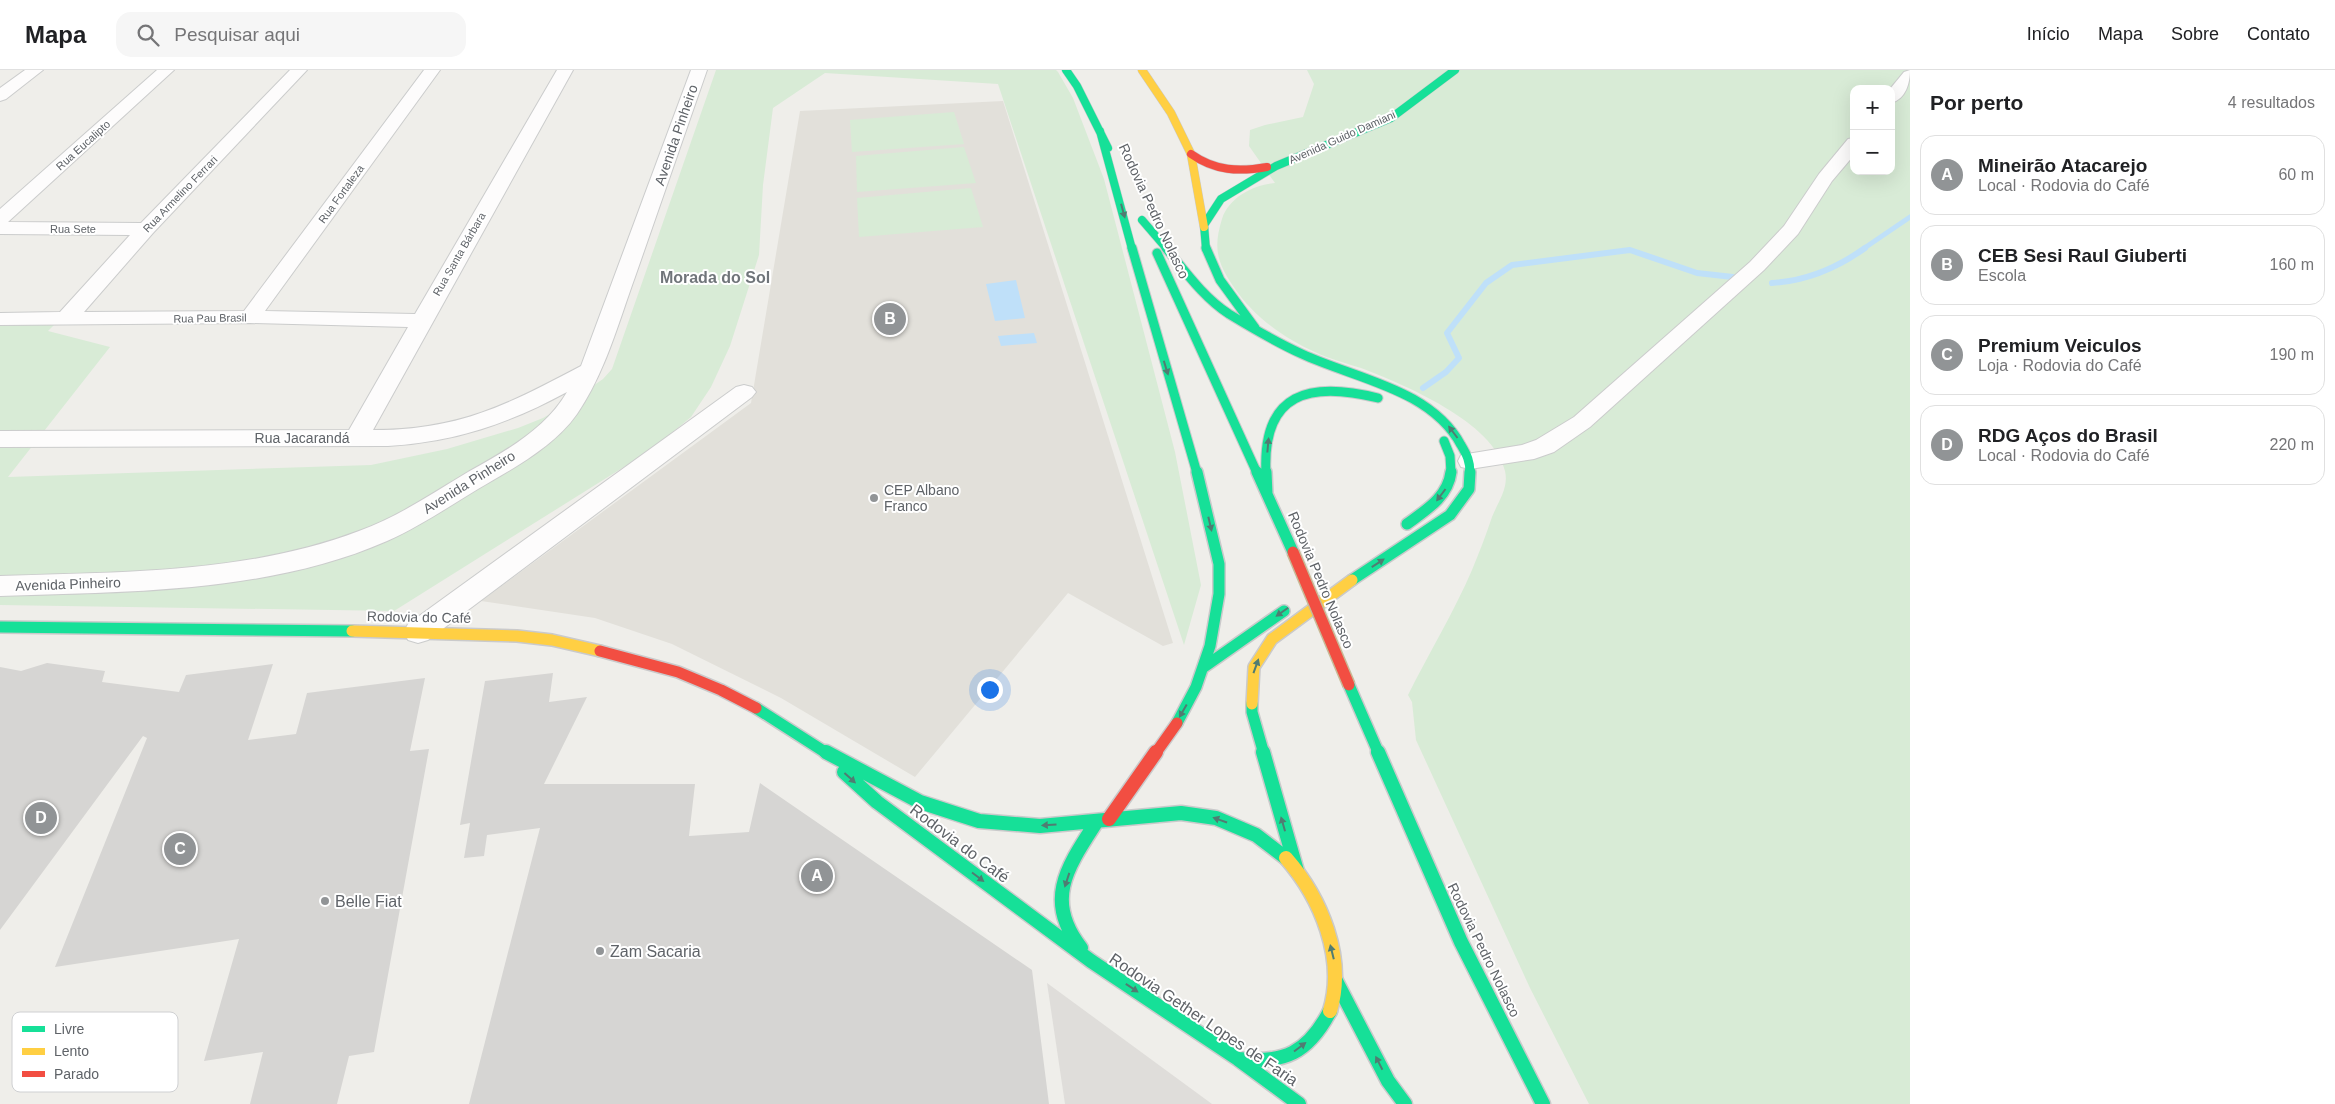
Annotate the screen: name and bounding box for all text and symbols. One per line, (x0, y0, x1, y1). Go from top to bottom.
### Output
search box (116, 12, 466, 57)
text: Mapa (25, 21, 86, 48)
icon: search (134, 21, 162, 49)
text: Pesquisar aqui (174, 24, 300, 45)
text: Início (2027, 24, 2070, 44)
text: Mapa (2098, 24, 2143, 44)
text: Sobre (2171, 24, 2219, 44)
text: Contato (2247, 24, 2310, 44)
street label: Avenida Pinheiro (651, 82, 701, 188)
map controls (1850, 85, 1895, 175)
button: + (1850, 85, 1895, 130)
text: Por perto (1930, 91, 2023, 114)
text: 4 resultados (2228, 94, 2315, 111)
street label: Avenida Guido Damiani (1287, 108, 1397, 166)
street label: Rua Eucalipto (54, 118, 112, 172)
button: − (1850, 130, 1895, 175)
street label: Rodovia Pedro Nolasco (1116, 141, 1192, 281)
street label: Rua Armelino Ferrari (140, 153, 220, 235)
text: Mineirão Atacarejo (1978, 155, 2147, 176)
street label: Rua Fortaleza (316, 162, 367, 225)
text: A (1941, 166, 1953, 183)
text: 60 m (2278, 166, 2314, 183)
text: Local · Rodovia do Café (1978, 177, 2150, 194)
one-way arrow (1119, 204, 1127, 219)
street label: Rua Santa Bárbara (430, 209, 488, 298)
street label: Rua Sete (50, 223, 96, 235)
text: CEB Sesi Raul Giuberti (1978, 245, 2187, 266)
text: B (1941, 256, 1953, 273)
text: 160 m (2270, 256, 2314, 273)
text: Escola (1978, 267, 2026, 284)
district label: Morada do Sol (660, 269, 770, 286)
pin: B (874, 300, 906, 338)
street label: Rua Pau Brasil (173, 311, 247, 325)
text: Premium Veiculos (1978, 335, 2142, 356)
text: C (1941, 346, 1953, 363)
text: 190 m (2270, 346, 2314, 363)
text: Loja · Rodovia do Café (1978, 357, 2142, 374)
one-way arrow (1162, 361, 1170, 376)
text: RDG Aços do Brasil (1978, 425, 2158, 446)
one-way arrow (1448, 426, 1459, 439)
street label: Rua Jacarandá (255, 430, 350, 446)
text: D (1941, 436, 1953, 453)
text: 220 m (2270, 436, 2314, 453)
one-way arrow (1264, 437, 1272, 453)
street label: Avenida Pinheiro (420, 447, 518, 517)
text: Local · Rodovia do Café (1978, 447, 2150, 464)
place label: CEP Albano Franco (884, 482, 959, 514)
one-way arrow (1435, 488, 1446, 501)
marker: CEP Albano Franco (868, 492, 880, 504)
street label: Rodovia Pedro Nolasco (1285, 509, 1357, 651)
one-way arrow (1207, 517, 1215, 533)
one-way arrow (1371, 558, 1384, 568)
street label: Avenida Pinheiro (15, 574, 121, 594)
one-way arrow (1275, 607, 1289, 617)
street label: Rodovia do Café (367, 608, 471, 626)
one-way arrow (1252, 658, 1260, 673)
your location (977, 677, 1003, 703)
one-way arrow (1179, 704, 1187, 719)
one-way arrow (844, 772, 856, 783)
pin: D (25, 799, 57, 837)
street label: Rodovia do Café (907, 801, 1012, 886)
one-way arrow (1212, 816, 1227, 824)
one-way arrow (1279, 816, 1287, 831)
one-way arrow (1040, 822, 1056, 830)
pin: C (164, 830, 196, 868)
pin: A (801, 857, 833, 895)
one-way arrow (971, 872, 984, 883)
one-way arrow (1063, 872, 1071, 887)
street label: Rodovia Pedro Nolasco (1445, 880, 1524, 1020)
place label: Belle Fiat (335, 893, 402, 910)
marker: Belle Fiat (319, 895, 331, 907)
place label: Zam Sacaria (610, 943, 701, 960)
marker: Zam Sacaria (594, 945, 606, 957)
one-way arrow (1328, 945, 1336, 960)
street label: Rodovia Gether Lopes de Faria (1106, 950, 1301, 1089)
one-way arrow (1125, 984, 1139, 993)
legend (12, 1012, 178, 1092)
text: Livre (54, 1021, 85, 1037)
one-way arrow (1293, 1041, 1306, 1052)
text: Lento (54, 1043, 89, 1059)
one-way arrow (1375, 1056, 1383, 1070)
text: Parado (54, 1066, 99, 1082)

